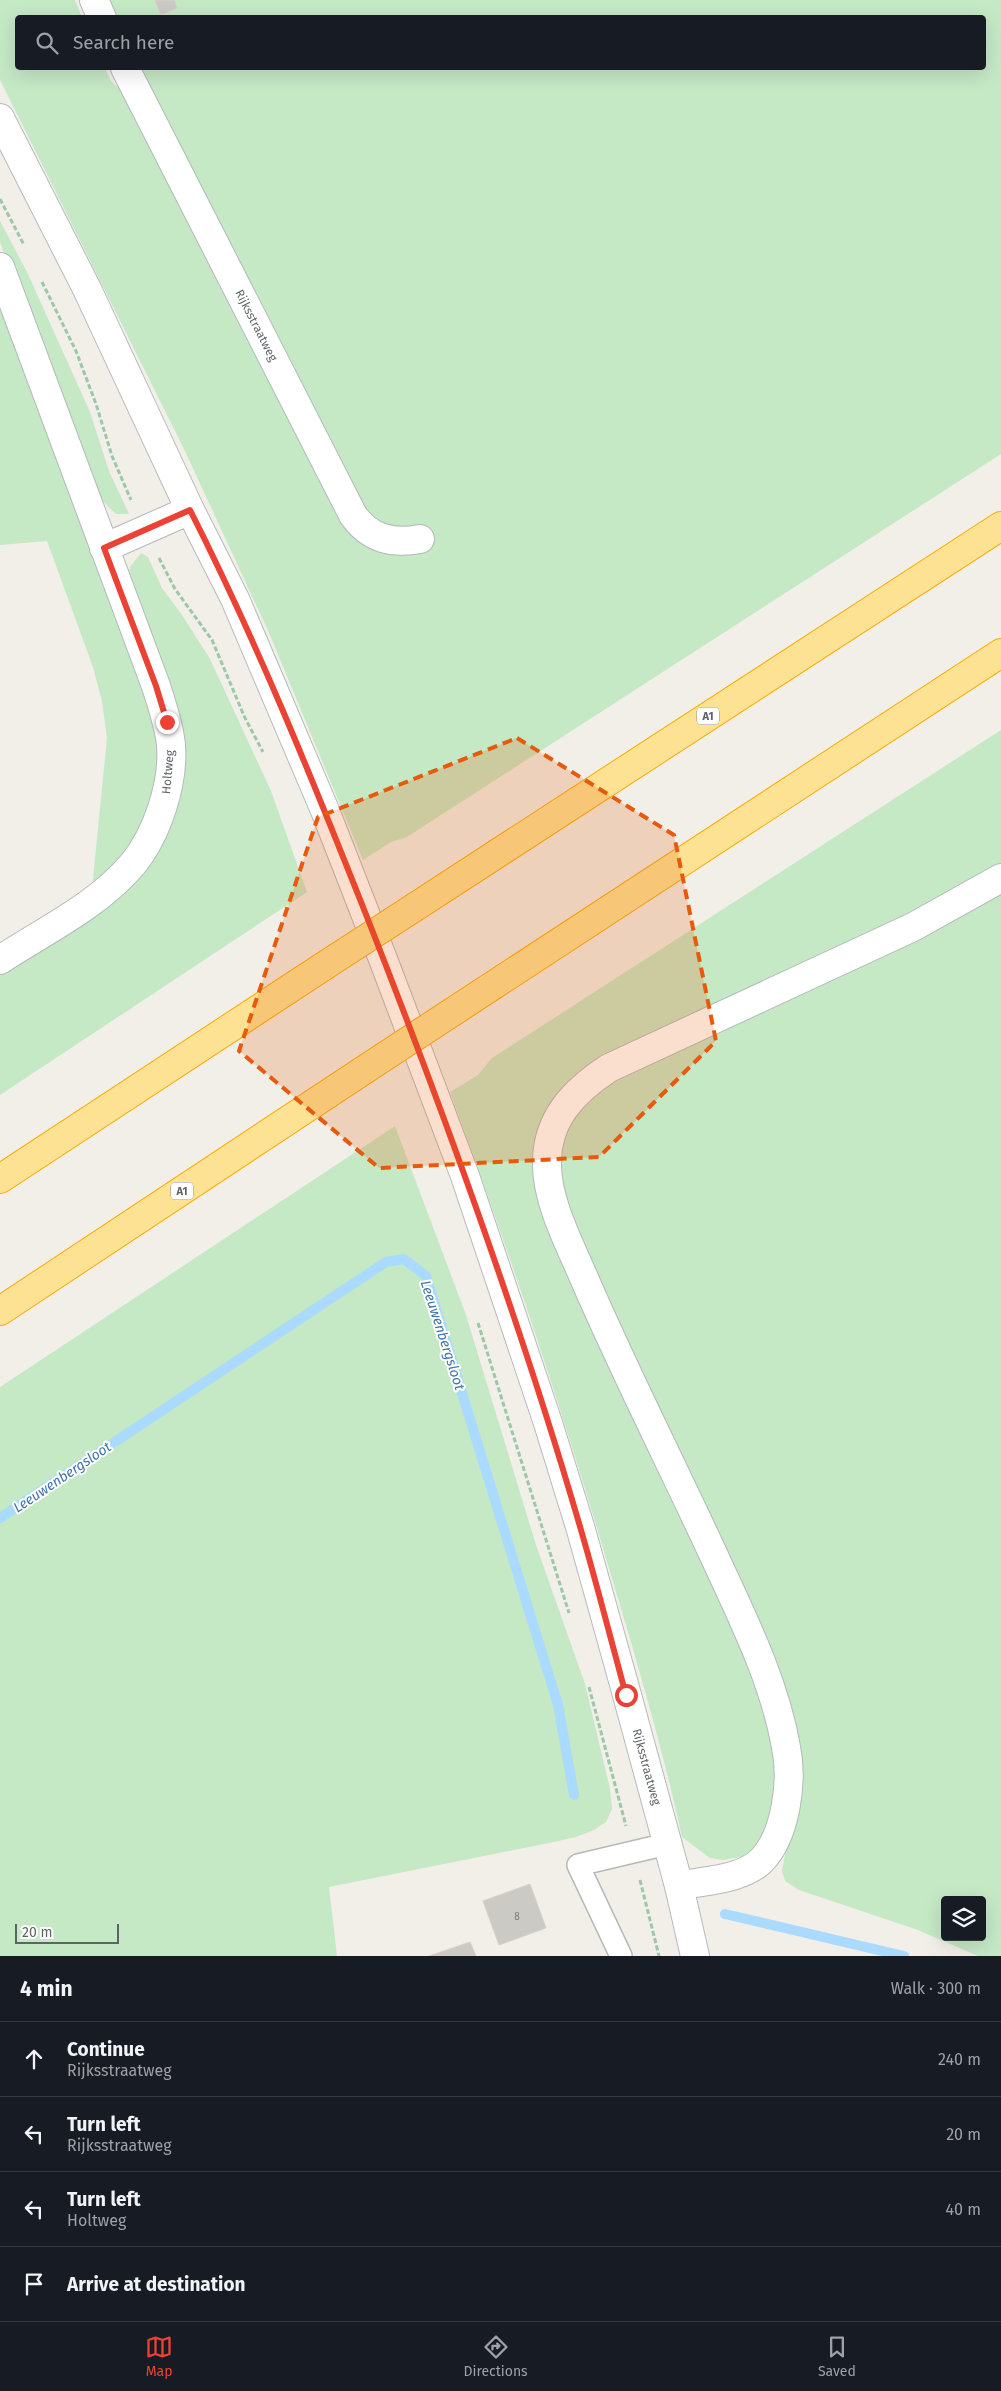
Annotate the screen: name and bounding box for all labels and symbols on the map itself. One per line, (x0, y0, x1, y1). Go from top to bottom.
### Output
street label: Rijksstraatweg (232, 287, 281, 364)
road number: A1 (697, 708, 719, 724)
route end (156, 711, 179, 734)
street label: Holtweg (159, 749, 177, 795)
road number: A1 (171, 1182, 193, 1200)
water label: Leeuwenbergsloot (417, 1278, 468, 1392)
water label: Leeuwenbergsloot (10, 1438, 114, 1516)
route start (615, 1684, 638, 1707)
street label: Rijksstraatweg (630, 1727, 664, 1807)
house number: 8 (514, 1911, 520, 1923)
scale bar (15, 1921, 119, 1944)

